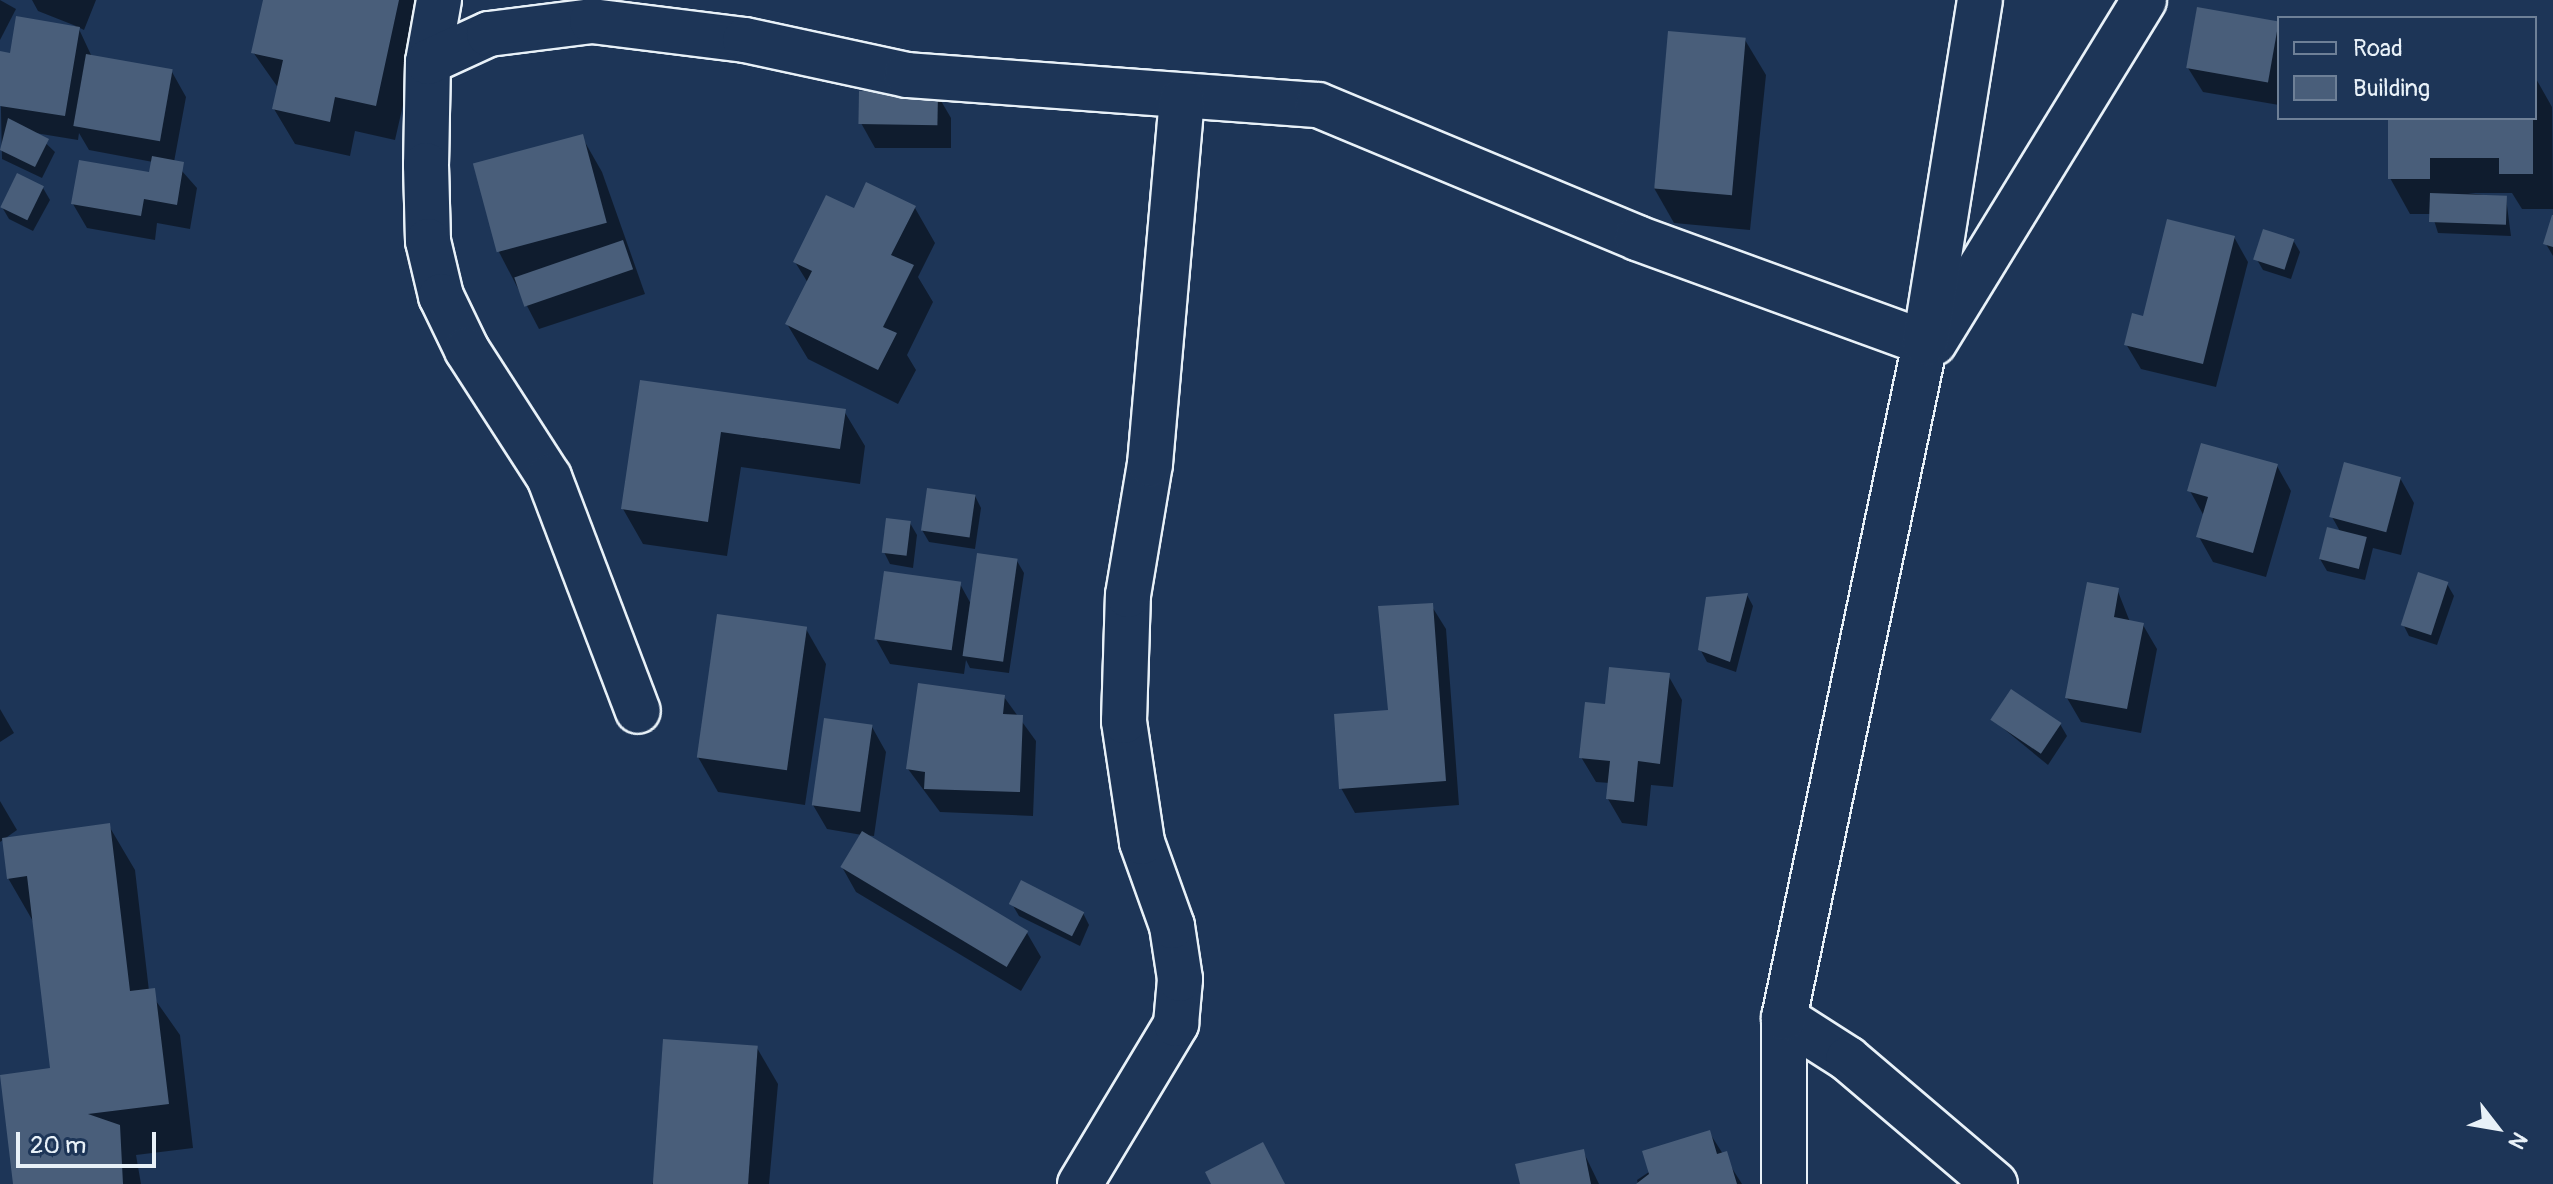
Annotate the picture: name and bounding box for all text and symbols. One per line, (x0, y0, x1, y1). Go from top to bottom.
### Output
legend (2277, 16, 2537, 120)
text: Road (2353, 34, 2403, 63)
text: Building (2353, 74, 2430, 103)
north arrow (2457, 1088, 2537, 1168)
scale bar (20, 1116, 160, 1166)
text: N (2502, 1127, 2533, 1154)
text: 20 m (30, 1131, 86, 1160)

